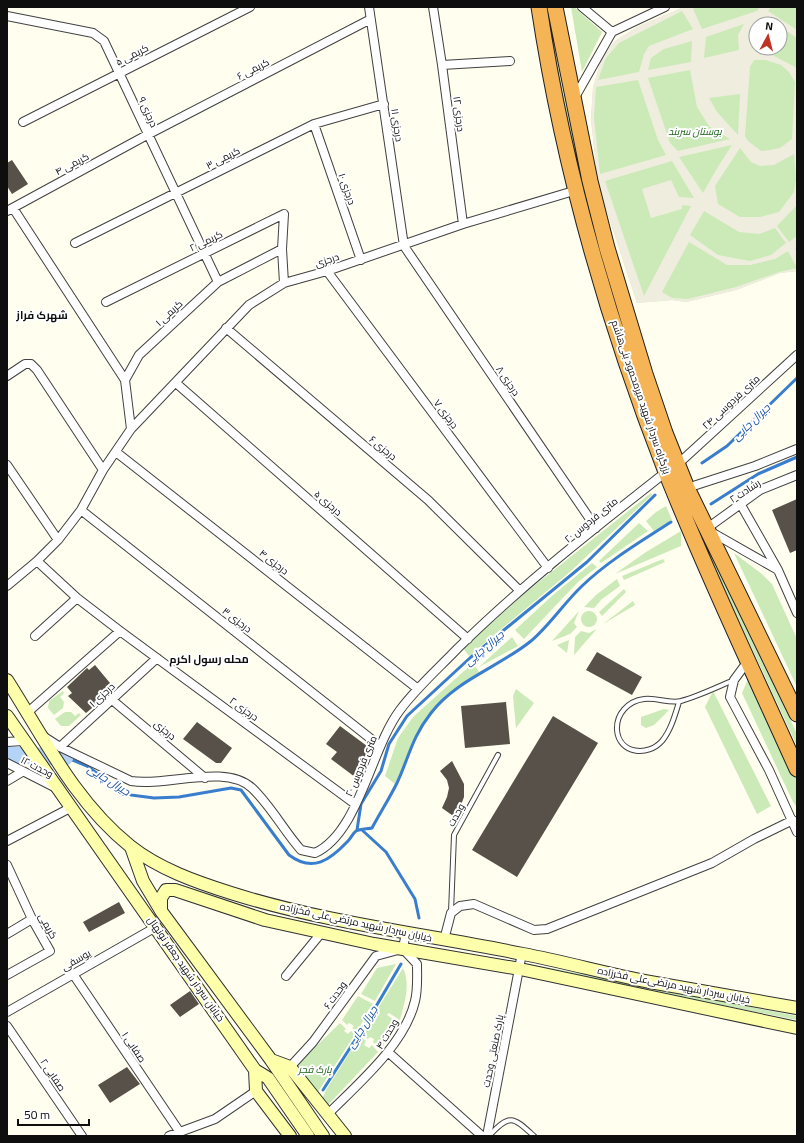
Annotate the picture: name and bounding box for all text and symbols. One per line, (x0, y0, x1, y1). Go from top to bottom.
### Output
north arrow (748, 16, 788, 56)
text: N (764, 16, 774, 36)
street label: کریمی ۵ (112, 39, 152, 71)
street label: کریمی ۶ (233, 53, 273, 85)
street label: درجزی ۹ (133, 93, 163, 131)
street label: درجزی ۱۲ (447, 95, 471, 133)
street label: درجزی ۱۱ (385, 107, 409, 143)
park label: بوستان سربند (668, 122, 723, 141)
street label: کریمی ۳ (202, 141, 244, 175)
street label: کریمی ۴ (51, 147, 93, 181)
street label: درجزی ۱۰ (333, 170, 361, 208)
street label: کریمی ۲ (186, 225, 226, 257)
street label: درجزی (312, 247, 342, 273)
street label: کریمی ۱ (151, 295, 187, 331)
district label: شهرک فراز (15, 305, 68, 325)
street label: بزرگراه سردار شهید میرمحمود بنی‌هاشم (606, 317, 676, 477)
street label: درجزی ۸ (491, 362, 525, 400)
street label: ۲۴ متری فردوسی (697, 370, 765, 434)
street label: درجزی ۷ (428, 395, 464, 433)
water label: جیرال چایی (727, 398, 776, 446)
street label: درجزی ۶ (365, 430, 401, 466)
street label: رشادت ۲ (726, 474, 764, 508)
street label: درجزی ۵ (309, 485, 347, 521)
street label: ۲۰ متری فردوس (560, 492, 622, 548)
street label: درجزی ۴ (255, 544, 293, 580)
street label: درجزی ۳ (218, 602, 256, 638)
water label: جیرال چایی (459, 625, 509, 671)
district label: محله رسول اکرم (169, 649, 249, 669)
street label: درجزی ۱ (84, 678, 120, 712)
street label: درجزی ۲ (225, 692, 263, 726)
street label: درجزی (149, 715, 181, 745)
street label: ۲۰ متری فردوس (340, 732, 382, 800)
street label: وحدت ۱۲ (17, 751, 57, 783)
water label: جیرال چایی (84, 759, 135, 802)
street label: وحدت (442, 800, 470, 830)
street label: خیابان سردار شهید مرتضی‌علی فخرزاده (278, 897, 434, 947)
street label: کریمی (33, 909, 63, 943)
street label: خیابان سردار شهید جعفر نونهال (142, 912, 230, 1026)
street label: یوسفی (57, 944, 95, 976)
street label: خیابان سردار شهید مرتضی‌علی فخرزاده (596, 961, 752, 1009)
street label: وحدت ۶ (318, 977, 352, 1013)
water label: جیرال چایی (341, 1001, 384, 1052)
street label: پارک صنعتی وحدت (477, 1013, 509, 1089)
street label: وحدت ۴ (370, 1015, 404, 1053)
street label: صفایی ۱ (117, 1027, 151, 1067)
street label: صفایی ۲ (35, 1055, 71, 1095)
park label: پارک فجر (296, 1060, 333, 1079)
scale bar (18, 1101, 89, 1127)
text: 50 m (24, 1103, 50, 1126)

